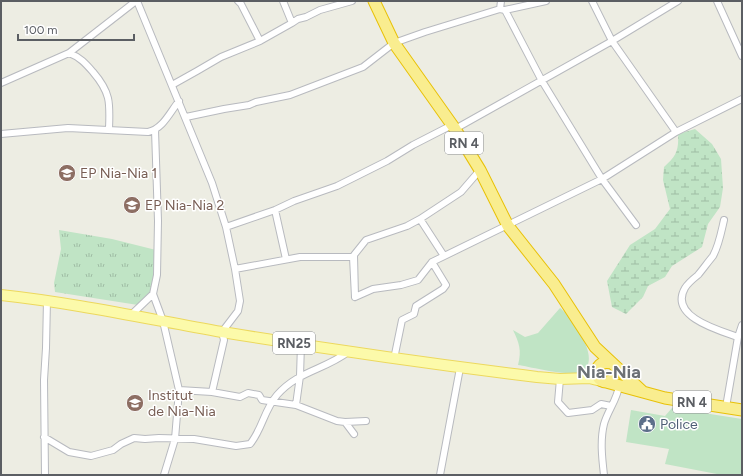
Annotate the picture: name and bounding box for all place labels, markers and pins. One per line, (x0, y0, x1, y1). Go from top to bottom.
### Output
school or university icon: EP Nia-Nia 1 (57, 163, 77, 183)
place label: EP Nia-Nia 1 (80, 165, 157, 182)
school or university icon: EP Nia-Nia 2 (122, 195, 142, 215)
place label: EP Nia-Nia 2 (145, 197, 224, 214)
place label: Institut de Nia-Nia (148, 387, 216, 420)
school or university icon: Institut de Nia-Nia (125, 393, 145, 413)
public building icon: Police (637, 414, 657, 434)
place label: Police (660, 416, 698, 433)

